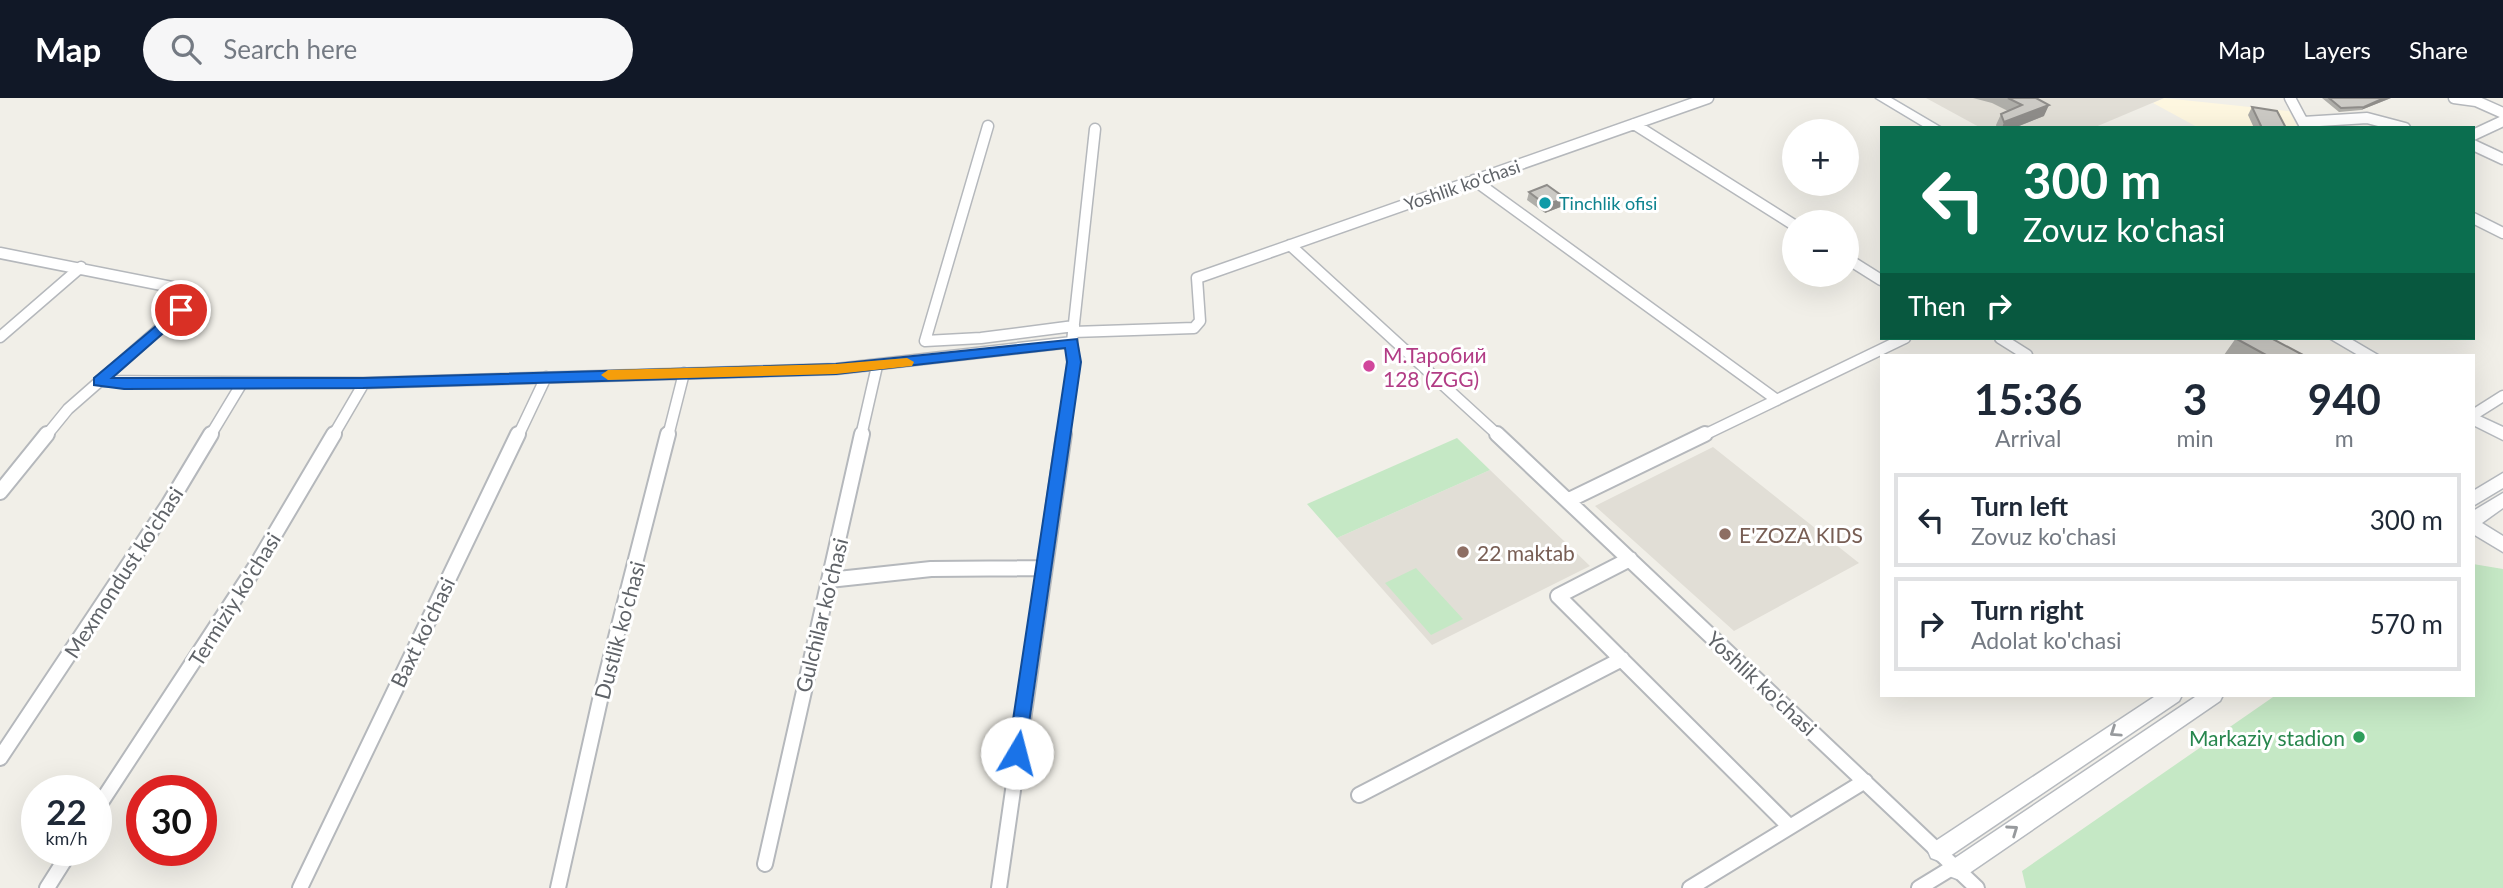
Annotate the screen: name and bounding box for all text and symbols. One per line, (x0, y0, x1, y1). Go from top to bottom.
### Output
search box (143, 18, 633, 81)
text: Map (35, 29, 101, 69)
icon: search (167, 30, 205, 68)
text: Search here (223, 33, 357, 65)
text: Map (2218, 35, 2265, 64)
text: Layers (2303, 35, 2371, 64)
text: Share (2409, 35, 2468, 64)
map controls (1782, 119, 1859, 287)
button: + (1782, 119, 1859, 196)
text: 300 m (2023, 151, 2161, 209)
icon: left (1908, 154, 1999, 245)
street label: Yoshlik ko'chasi (1401, 155, 1523, 215)
place label: Tinchlik ofisi (1559, 192, 1657, 214)
marker: Tinchlik ofisi (1537, 195, 1553, 211)
button: − (1782, 210, 1859, 287)
text: Zovuz ko'chasi (2023, 210, 2225, 249)
pin (151, 280, 211, 340)
icon: right (1980, 287, 2018, 325)
text: Then (1908, 290, 1966, 322)
icon: arrive (162, 291, 200, 329)
place label: М.Таробий 128 (ZGG) (1383, 342, 1487, 391)
marker: М.Таробий 128 (ZGG) (1361, 358, 1377, 374)
text: 15:36 (1974, 374, 2082, 424)
text: 3 (2183, 374, 2207, 424)
text: 940 (2308, 374, 2381, 424)
text: Arrival (1995, 424, 2061, 452)
text: min (2176, 424, 2214, 452)
text: m (2335, 424, 2354, 452)
street label: Mexmondust ko'chasi (58, 482, 188, 662)
text: Turn left (1971, 490, 2068, 522)
icon: left (1912, 501, 1950, 539)
text: 300 m (2370, 504, 2443, 536)
place label: E'ZOZA KIDS (1739, 522, 1863, 547)
text: Zovuz ko'chasi (1971, 522, 2117, 550)
marker: E'ZOZA KIDS (1717, 526, 1733, 542)
street label: Termiziy ko'chasi (183, 528, 285, 670)
street label: Gulchilar ko'chasi (790, 535, 852, 695)
place label: 22 maktab (1477, 540, 1575, 565)
marker: 22 maktab (1455, 544, 1471, 560)
street label: Dustlik ko'chasi (589, 558, 649, 702)
street label: Baxt ko'chasi (385, 573, 459, 691)
text: Turn right (1971, 594, 2084, 626)
icon: right (1912, 605, 1950, 643)
text: 570 m (2370, 608, 2443, 640)
street label: Yoshlik ko'chasi (1702, 626, 1822, 740)
text: Adolat ko'chasi (1971, 626, 2122, 654)
position arrow (980, 716, 1054, 790)
one-way arrow (2110, 724, 2123, 737)
place label: Markaziy stadion (2189, 725, 2345, 750)
marker: Markaziy stadion (2351, 729, 2367, 745)
speed limit sign: 30 (126, 775, 217, 866)
text: 22 (46, 790, 87, 832)
one-way arrow (2005, 826, 2018, 838)
text: km/h (45, 827, 88, 849)

